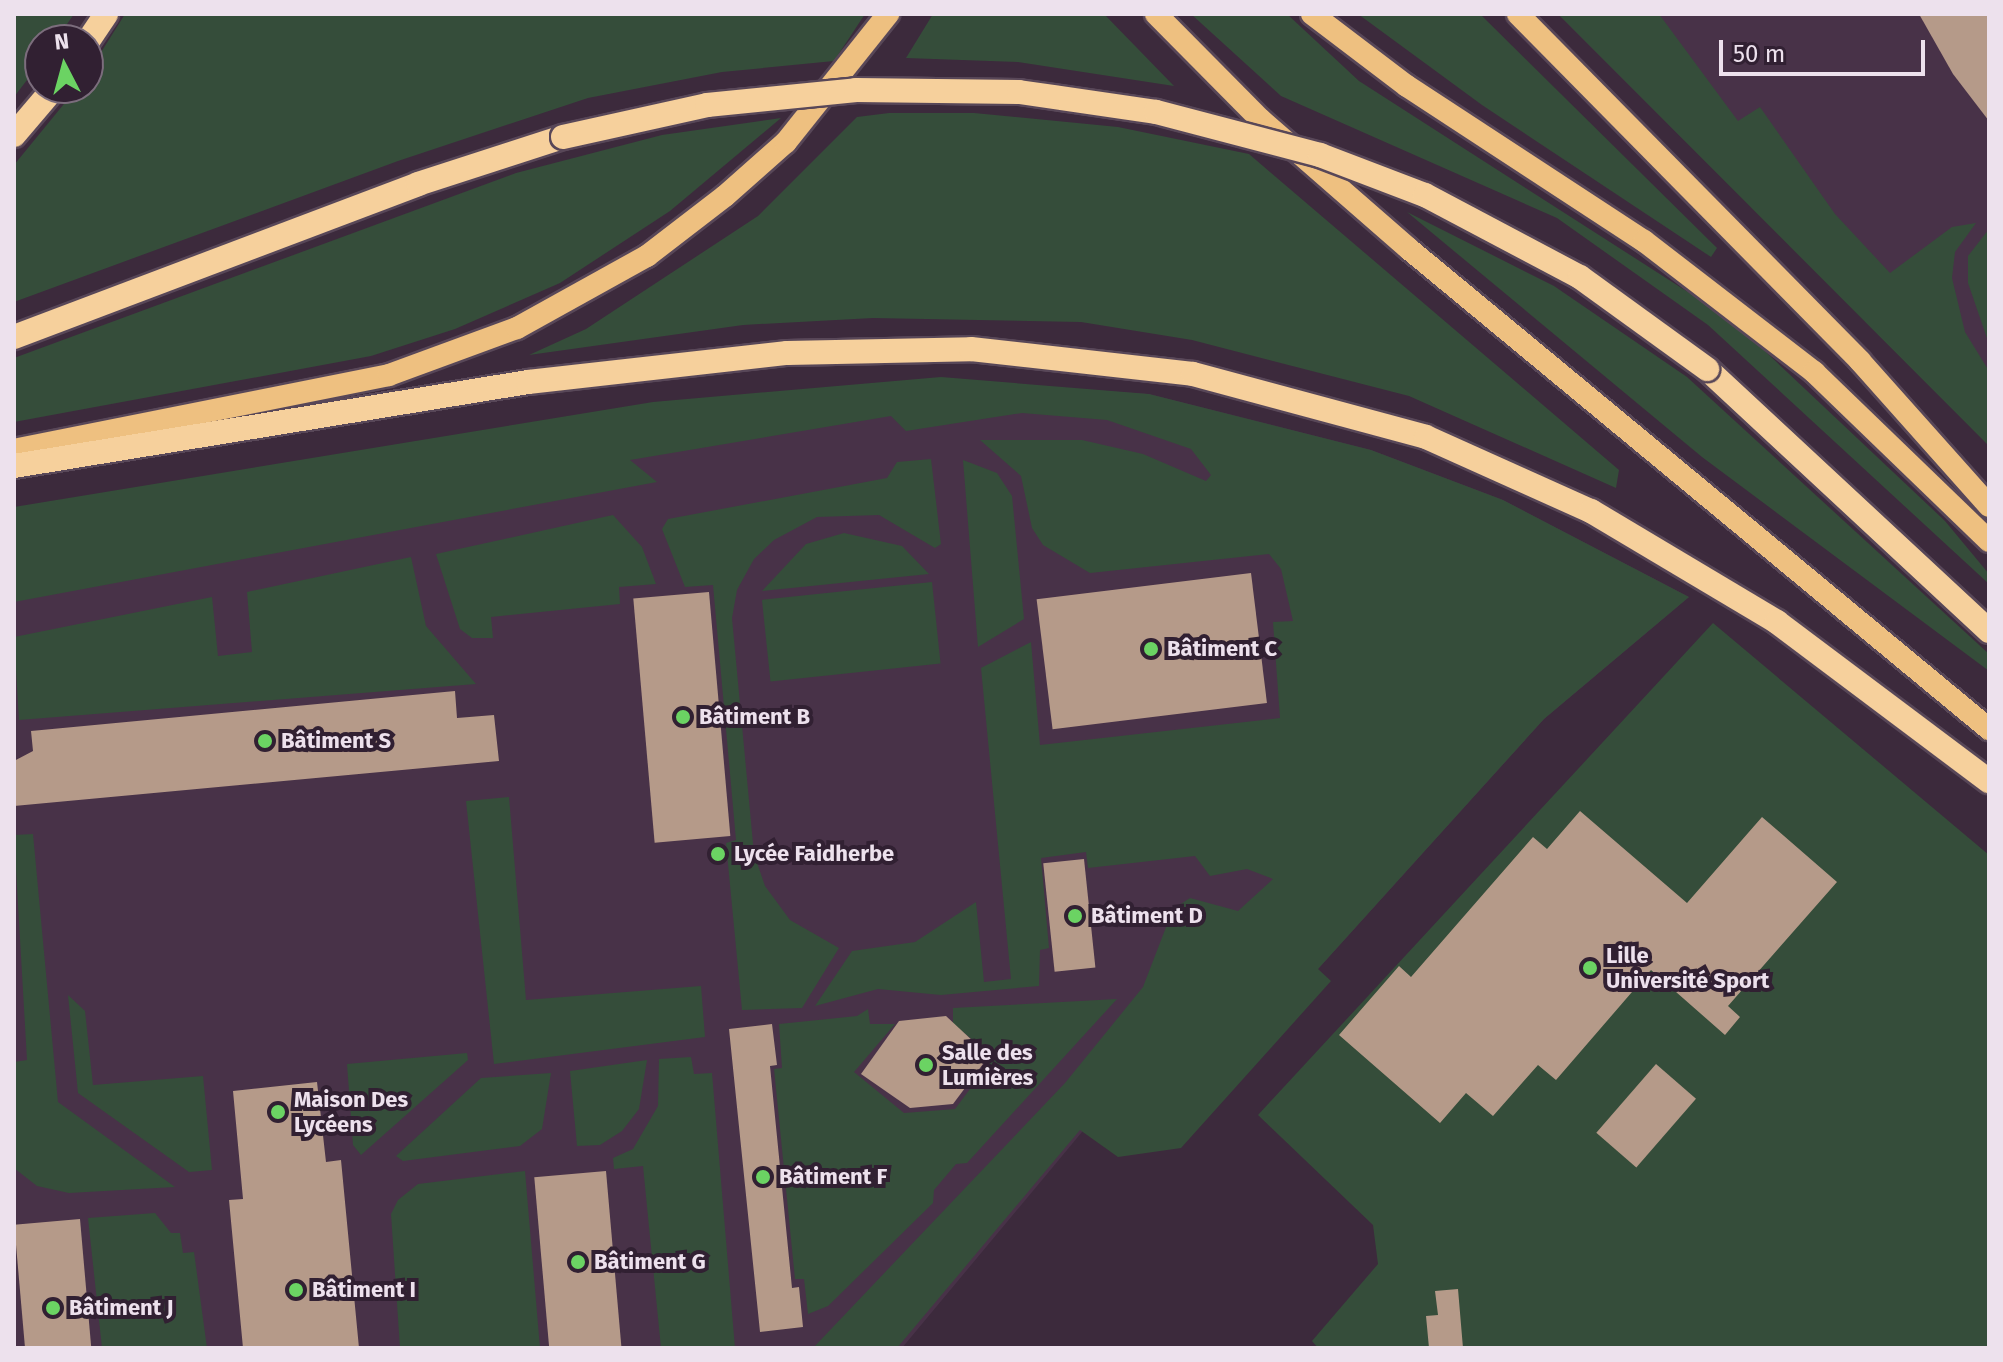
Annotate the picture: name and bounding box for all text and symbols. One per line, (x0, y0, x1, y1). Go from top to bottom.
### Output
north arrow (24, 24, 104, 104)
scale bar (1723, 24, 1929, 74)
text: N (53, 27, 70, 56)
text: 50 m (1733, 40, 1785, 68)
place label: Bâtiment C (1167, 636, 1277, 662)
marker: Bâtiment C (1142, 640, 1160, 658)
place label: Bâtiment B (699, 704, 810, 730)
marker: Bâtiment B (674, 708, 692, 726)
place label: Bâtiment S (281, 728, 391, 754)
marker: Bâtiment S (256, 732, 274, 750)
place label: Lycée Faidherbe (734, 841, 894, 867)
marker: Lycée Faidherbe (709, 845, 727, 863)
place label: Bâtiment D (1091, 903, 1203, 929)
marker: Bâtiment D (1066, 907, 1084, 925)
place label: Lille Université Sport (1606, 942, 1769, 994)
marker: Lille Université Sport (1581, 959, 1599, 977)
place label: Salle des Lumières (942, 1039, 1033, 1090)
marker: Salle des Lumières (917, 1056, 935, 1074)
place label: Maison Des Lycéens (294, 1086, 408, 1138)
marker: Maison Des Lycéens (269, 1103, 287, 1121)
place label: Bâtiment F (779, 1164, 887, 1190)
marker: Bâtiment F (754, 1168, 772, 1186)
place label: Bâtiment G (594, 1249, 706, 1275)
marker: Bâtiment G (569, 1253, 587, 1271)
place label: Bâtiment I (312, 1277, 416, 1303)
marker: Bâtiment I (287, 1281, 305, 1299)
place label: Bâtiment J (69, 1295, 173, 1321)
marker: Bâtiment J (44, 1299, 62, 1317)

